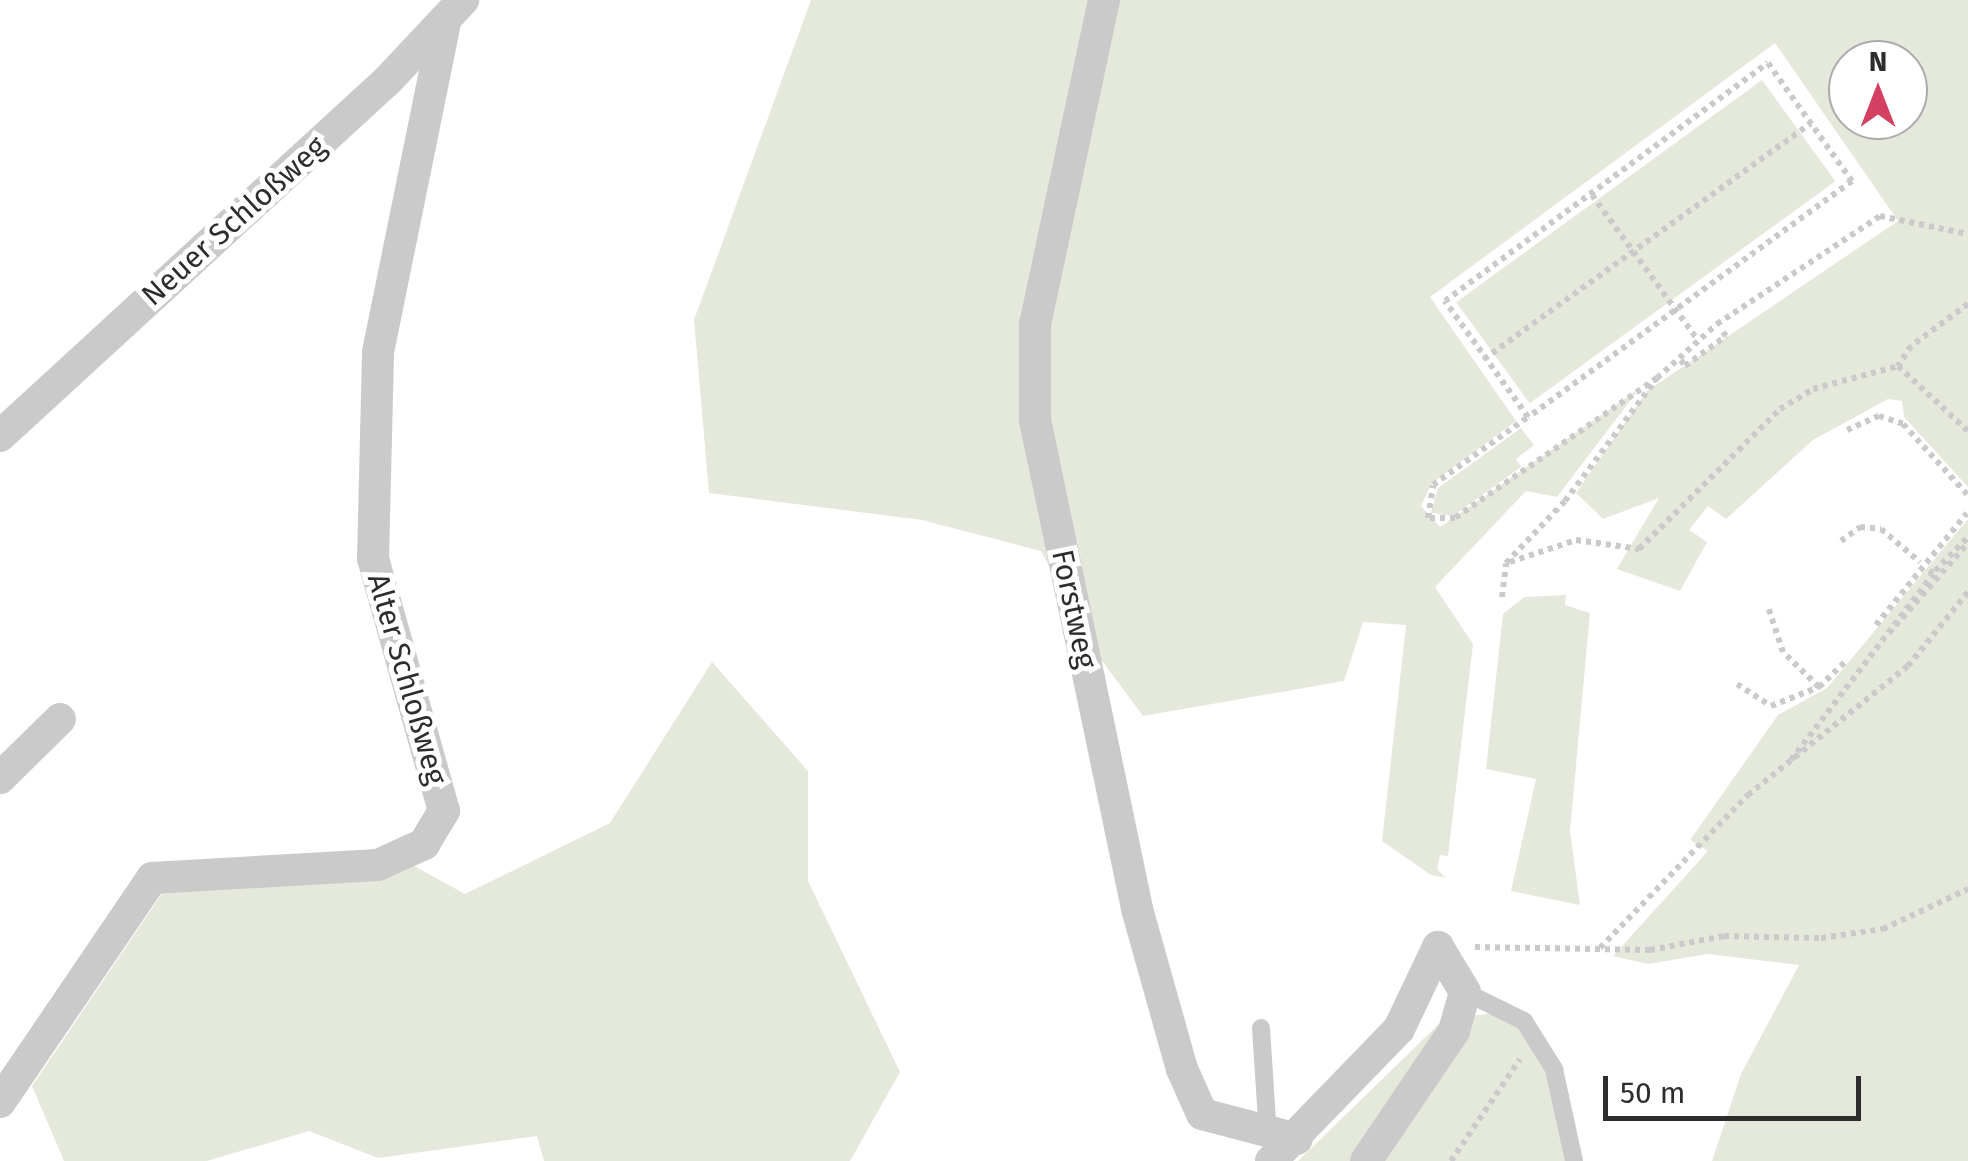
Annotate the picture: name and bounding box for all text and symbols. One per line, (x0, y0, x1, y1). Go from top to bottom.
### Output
north arrow (1828, 40, 1928, 140)
text: N (1869, 45, 1887, 78)
street label: Neuer Schloßweg (134, 129, 334, 313)
street label: Forstweg (1044, 546, 1104, 672)
street label: Alter Schloßweg (360, 569, 454, 789)
scale bar (1608, 1056, 1866, 1118)
text: 50 m (1620, 1075, 1685, 1111)

